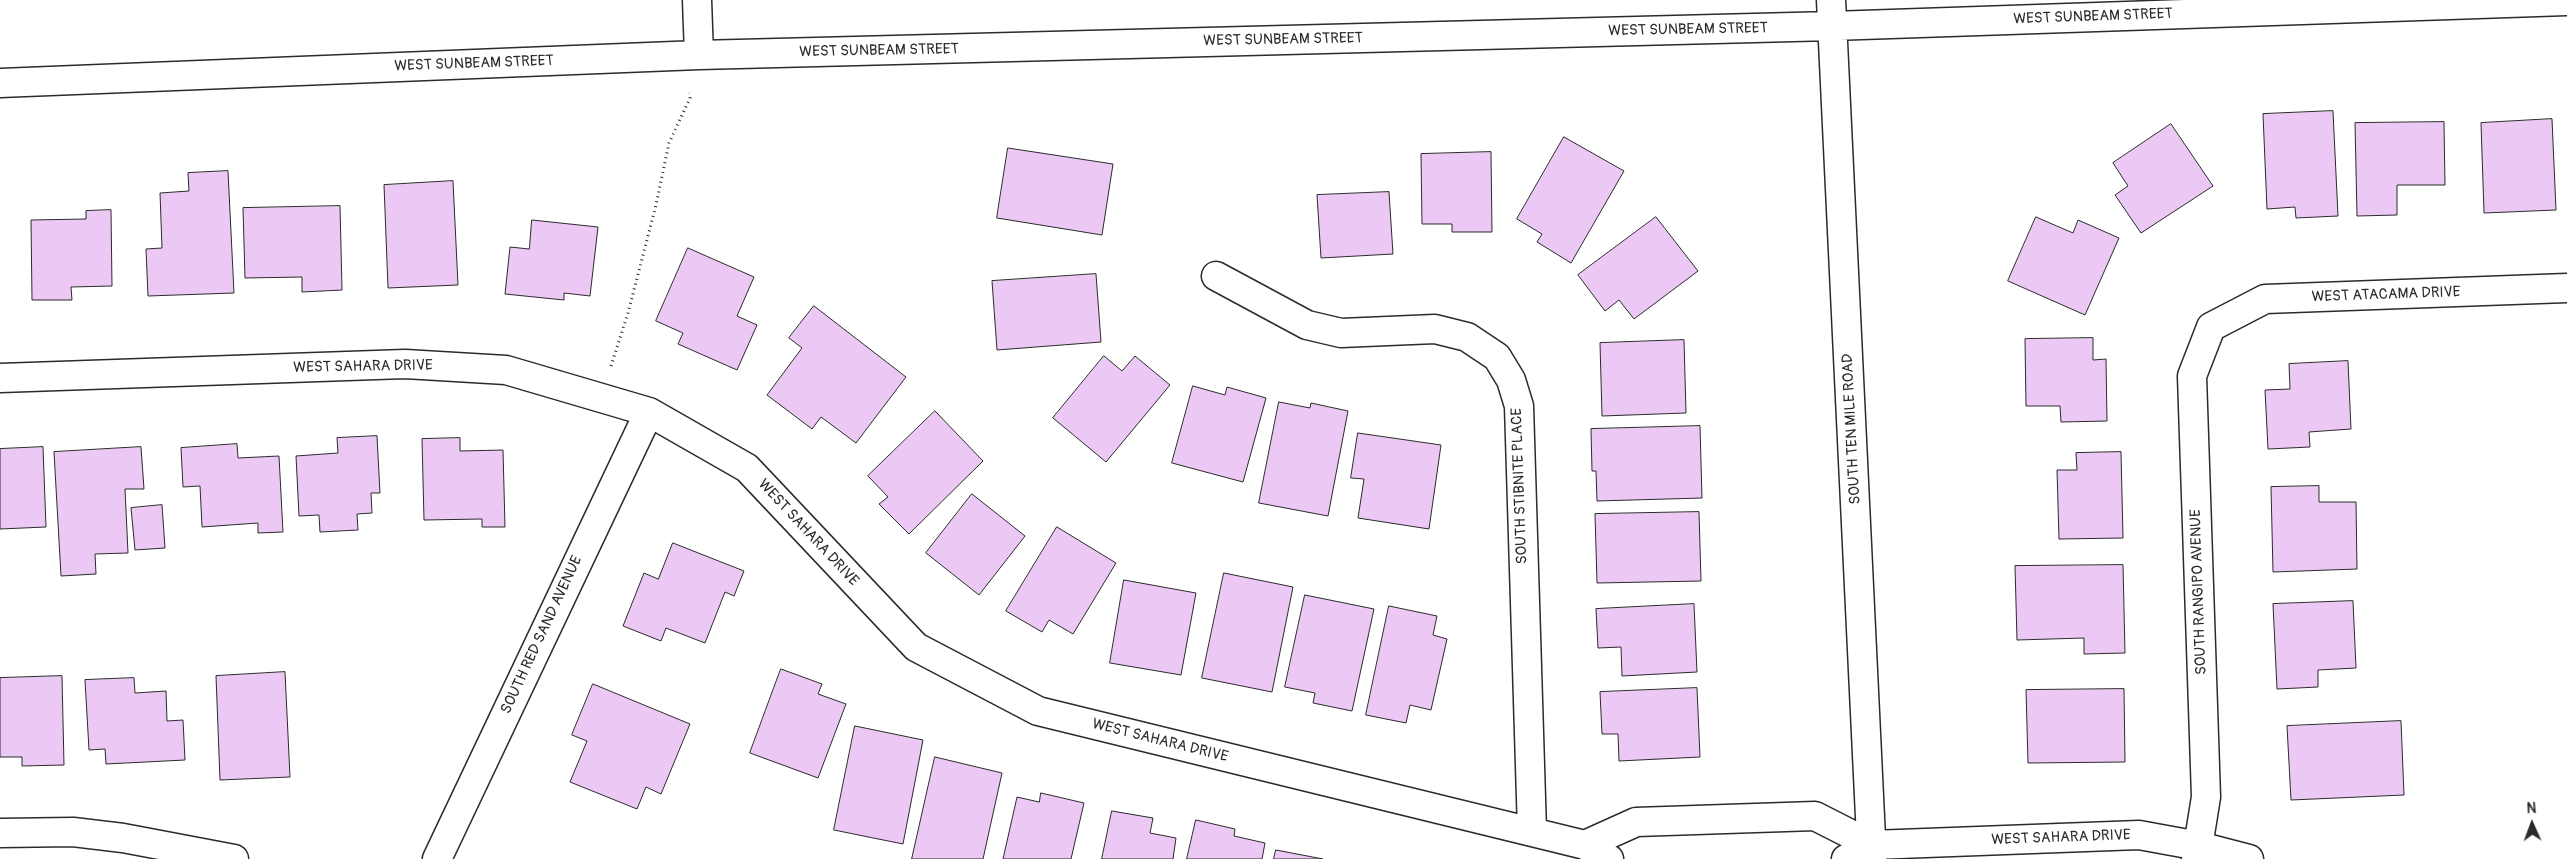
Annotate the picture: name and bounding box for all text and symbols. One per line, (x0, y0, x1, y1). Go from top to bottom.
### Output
street label: WEST SUNBEAM STREET (2013, 5, 2173, 29)
street label: WEST SUNBEAM STREET (1608, 20, 1768, 40)
street label: WEST SUNBEAM STREET (1203, 30, 1363, 50)
street label: WEST SUNBEAM STREET (799, 41, 959, 61)
street label: WEST SUNBEAM STREET (394, 52, 554, 76)
street label: WEST ATACAMA DRIVE (2311, 283, 2461, 307)
street label: SOUTH TEN MILE ROAD (1839, 353, 1865, 505)
street label: WEST SAHARA DRIVE (293, 357, 433, 377)
street label: SOUTH STIBNITE PLACE (1508, 408, 1532, 564)
street label: WEST SAHARA DRIVE (754, 476, 862, 590)
street label: SOUTH RANGIPO AVENUE (2187, 509, 2211, 675)
street label: SOUTH RED SAND AVENUE (497, 553, 587, 717)
street label: WEST SAHARA DRIVE (1090, 715, 1230, 767)
north arrow (2507, 799, 2557, 849)
text: N (2526, 800, 2536, 817)
street label: WEST SAHARA DRIVE (1991, 827, 2131, 849)

